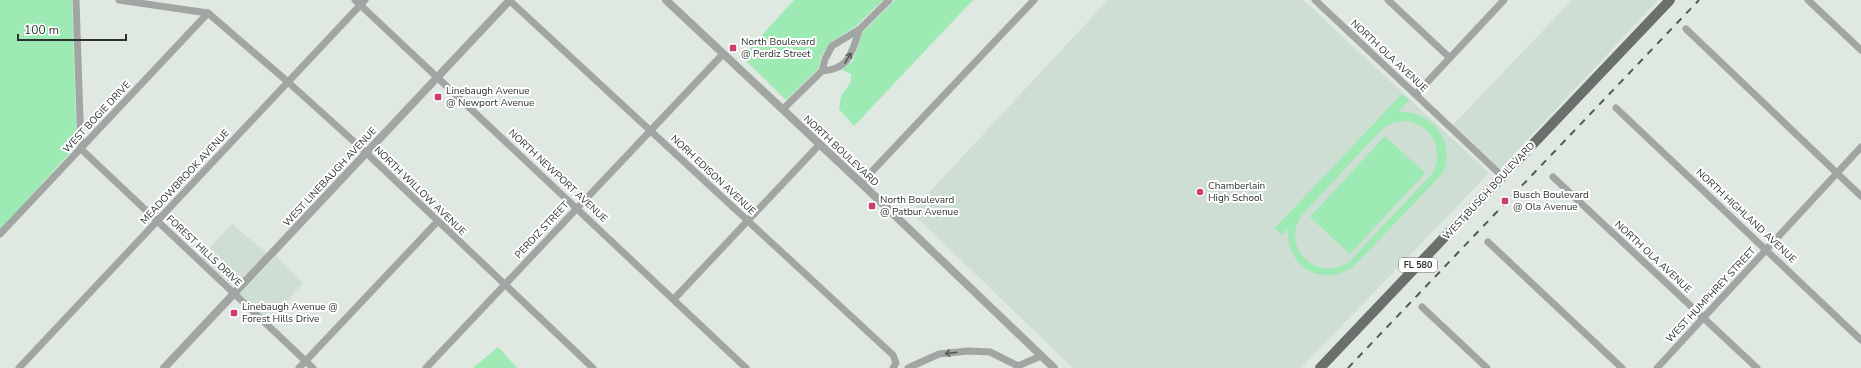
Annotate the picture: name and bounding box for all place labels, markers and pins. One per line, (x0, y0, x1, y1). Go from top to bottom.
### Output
place label: North Boulevard @ Perdiz Street (741, 35, 816, 61)
marker: North Boulevard @ Perdiz Street (728, 43, 738, 53)
place label: Linebaugh Avenue @ Newport Avenue (446, 84, 534, 110)
marker: Linebaugh Avenue @ Newport Avenue (433, 92, 443, 102)
place label: Chamberlain High School (1208, 179, 1265, 205)
marker: Chamberlain High School (1195, 187, 1205, 197)
place label: Busch Boulevard @ Ola Avenue (1513, 188, 1589, 214)
place label: North Boulevard @ Patbur Avenue (880, 193, 959, 219)
marker: Busch Boulevard @ Ola Avenue (1500, 196, 1510, 206)
marker: North Boulevard @ Patbur Avenue (867, 201, 877, 211)
place label: Linebaugh Avenue @ Forest Hills Drive (242, 300, 338, 326)
marker: Linebaugh Avenue @ Forest Hills Drive (229, 308, 239, 318)

